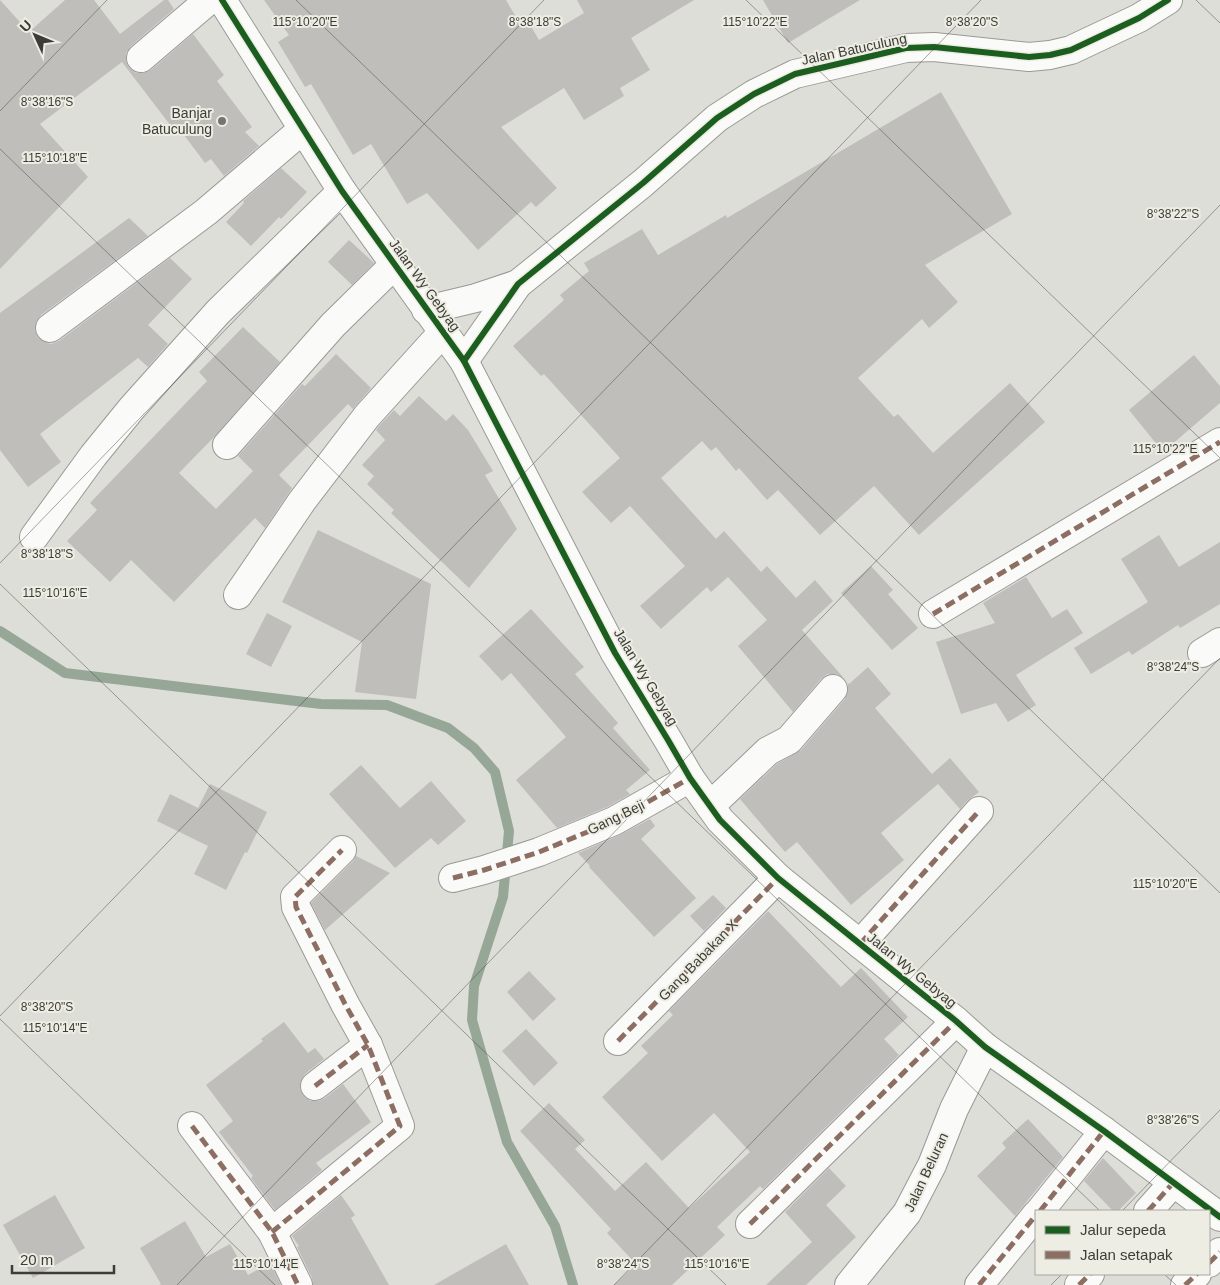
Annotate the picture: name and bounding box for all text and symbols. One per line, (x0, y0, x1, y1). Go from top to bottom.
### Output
north arrow (10, 10, 60, 60)
text: 115°10'20"E (272, 15, 338, 29)
text: 8°38'18"S (509, 15, 561, 29)
text: 115°10'22"E (722, 15, 788, 29)
text: 8°38'20"S (946, 15, 998, 29)
text: U (16, 17, 35, 35)
street label: Jalan Batuculung (800, 30, 908, 68)
text: 8°38'16"S (21, 95, 73, 109)
place label: Banjar Batuculung (142, 105, 212, 137)
marker: Banjar Batuculung (216, 115, 228, 127)
text: 115°10'18"E (22, 151, 88, 165)
text: 8°38'22"S (1147, 207, 1199, 221)
street label: Jalan Wy Gebyag (386, 236, 464, 334)
text: 115°10'22"E (1132, 442, 1198, 456)
text: 8°38'18"S (21, 547, 73, 561)
text: 115°10'16"E (22, 586, 88, 600)
street label: Jalan Wy Gebyag (611, 626, 681, 728)
text: 8°38'24"S (1147, 660, 1199, 674)
street label: Gang Beji (585, 796, 647, 838)
text: 115°10'20"E (1132, 877, 1198, 891)
street label: Gang Babakan X (655, 916, 741, 1004)
street label: Jalan Wy Gebyag (864, 929, 960, 1011)
text: 8°38'20"S (21, 1000, 73, 1014)
text: 115°10'14"E (22, 1021, 88, 1035)
text: 8°38'26"S (1147, 1113, 1199, 1127)
street label: Jalan Beluran (901, 1130, 951, 1214)
legend (1035, 1210, 1210, 1275)
text: Jalur sepeda (1080, 1221, 1167, 1238)
scale bar (12, 1242, 115, 1274)
text: Jalan setapak (1080, 1246, 1173, 1263)
text: 20 m (20, 1251, 53, 1268)
text: 115°10'14"E (233, 1257, 299, 1271)
text: 8°38'24"S (597, 1257, 649, 1271)
text: 115°10'16"E (684, 1257, 750, 1271)

